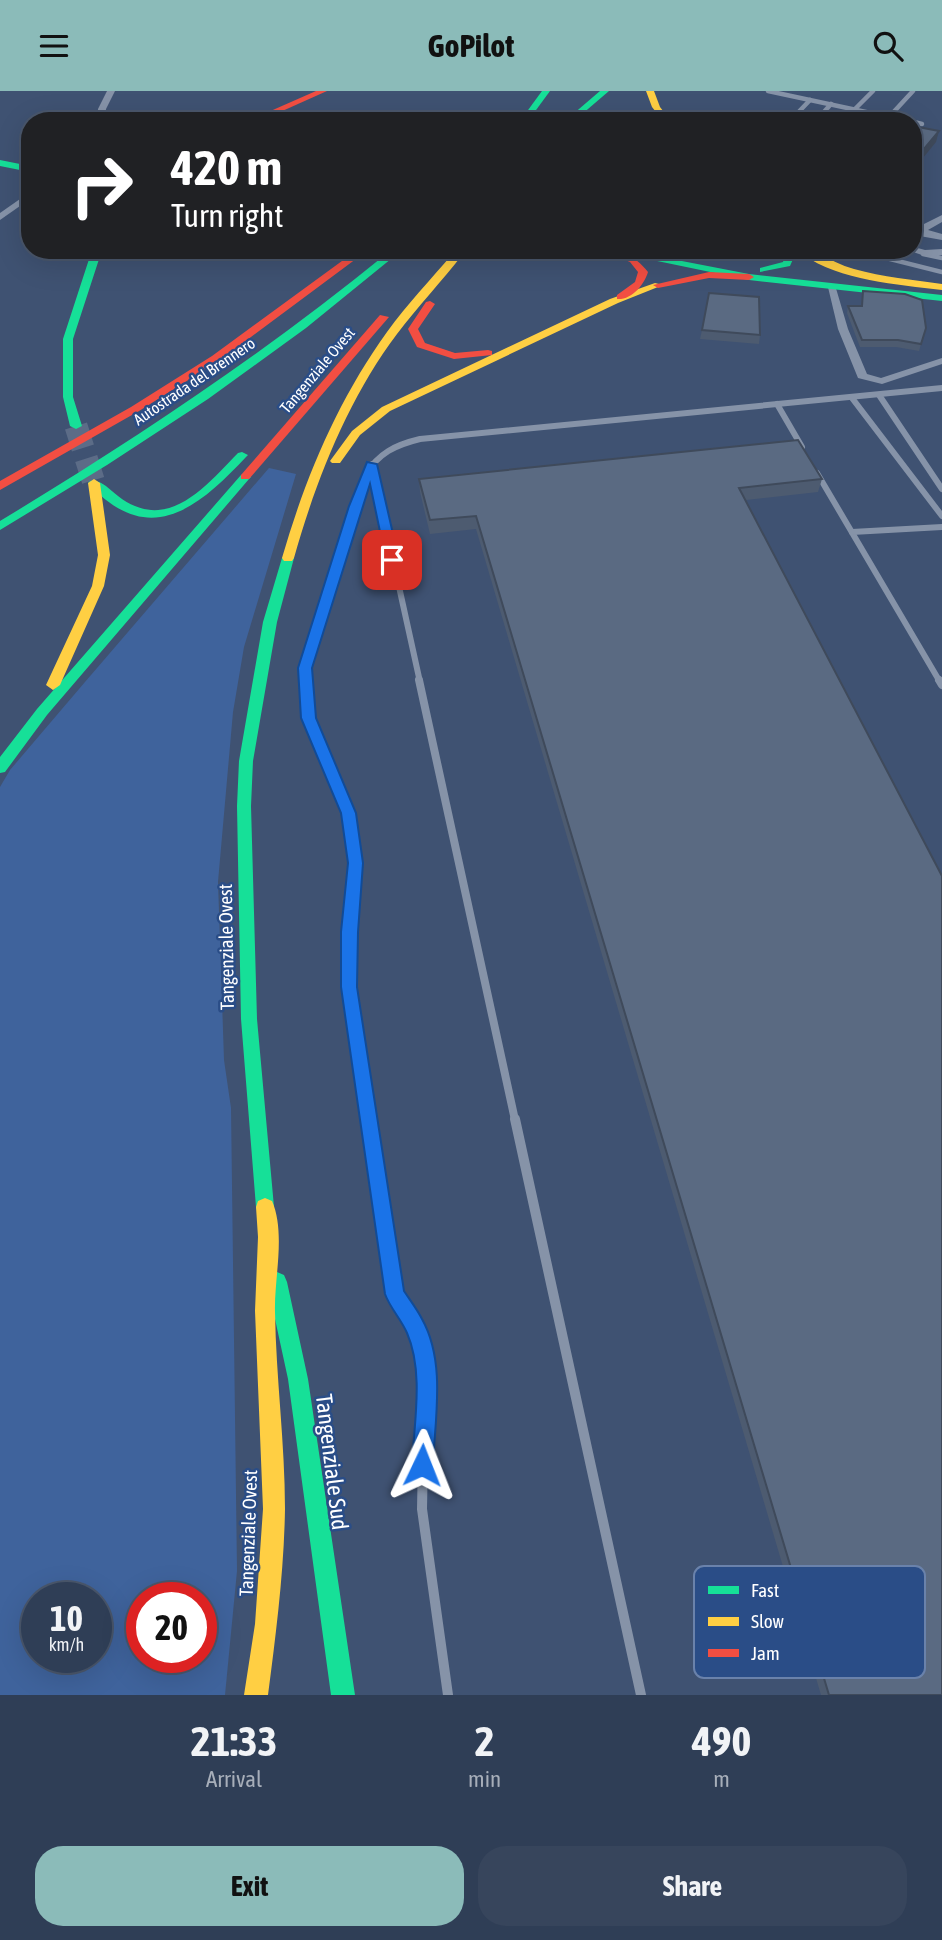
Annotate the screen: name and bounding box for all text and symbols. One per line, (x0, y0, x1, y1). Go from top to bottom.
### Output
icon: menu (35, 27, 73, 65)
text: GoPilot (427, 27, 515, 64)
icon: search (869, 27, 907, 65)
text: 420 m (171, 139, 282, 195)
icon: right (56, 140, 147, 231)
text: Turn right (171, 197, 284, 234)
street label: Tangenziale Ovest (276, 323, 359, 417)
street label: Autostrada del Brennero (130, 334, 258, 428)
pin (362, 530, 422, 590)
icon: arrive (373, 541, 411, 579)
street label: Tangenziale Ovest (214, 884, 238, 1010)
street label: Tangenziale Sud (311, 1393, 353, 1531)
position arrow (385, 1428, 459, 1502)
street label: Tangenziale Ovest (235, 1469, 261, 1597)
legend (694, 1566, 925, 1678)
text: Fast (751, 1579, 779, 1601)
speed limit sign: 20 (126, 1582, 217, 1673)
text: 10 (50, 1598, 83, 1638)
text: Slow (751, 1610, 785, 1632)
text: km/h (49, 1634, 84, 1655)
text: Jam (751, 1642, 780, 1664)
text: 21:33 (191, 1717, 277, 1765)
text: 2 (475, 1717, 494, 1765)
text: 490 (692, 1717, 751, 1765)
text: Arrival (206, 1766, 262, 1792)
text: min (468, 1766, 501, 1792)
text: m (713, 1766, 730, 1792)
button: Exit (35, 1846, 464, 1926)
button: Share (478, 1846, 907, 1926)

